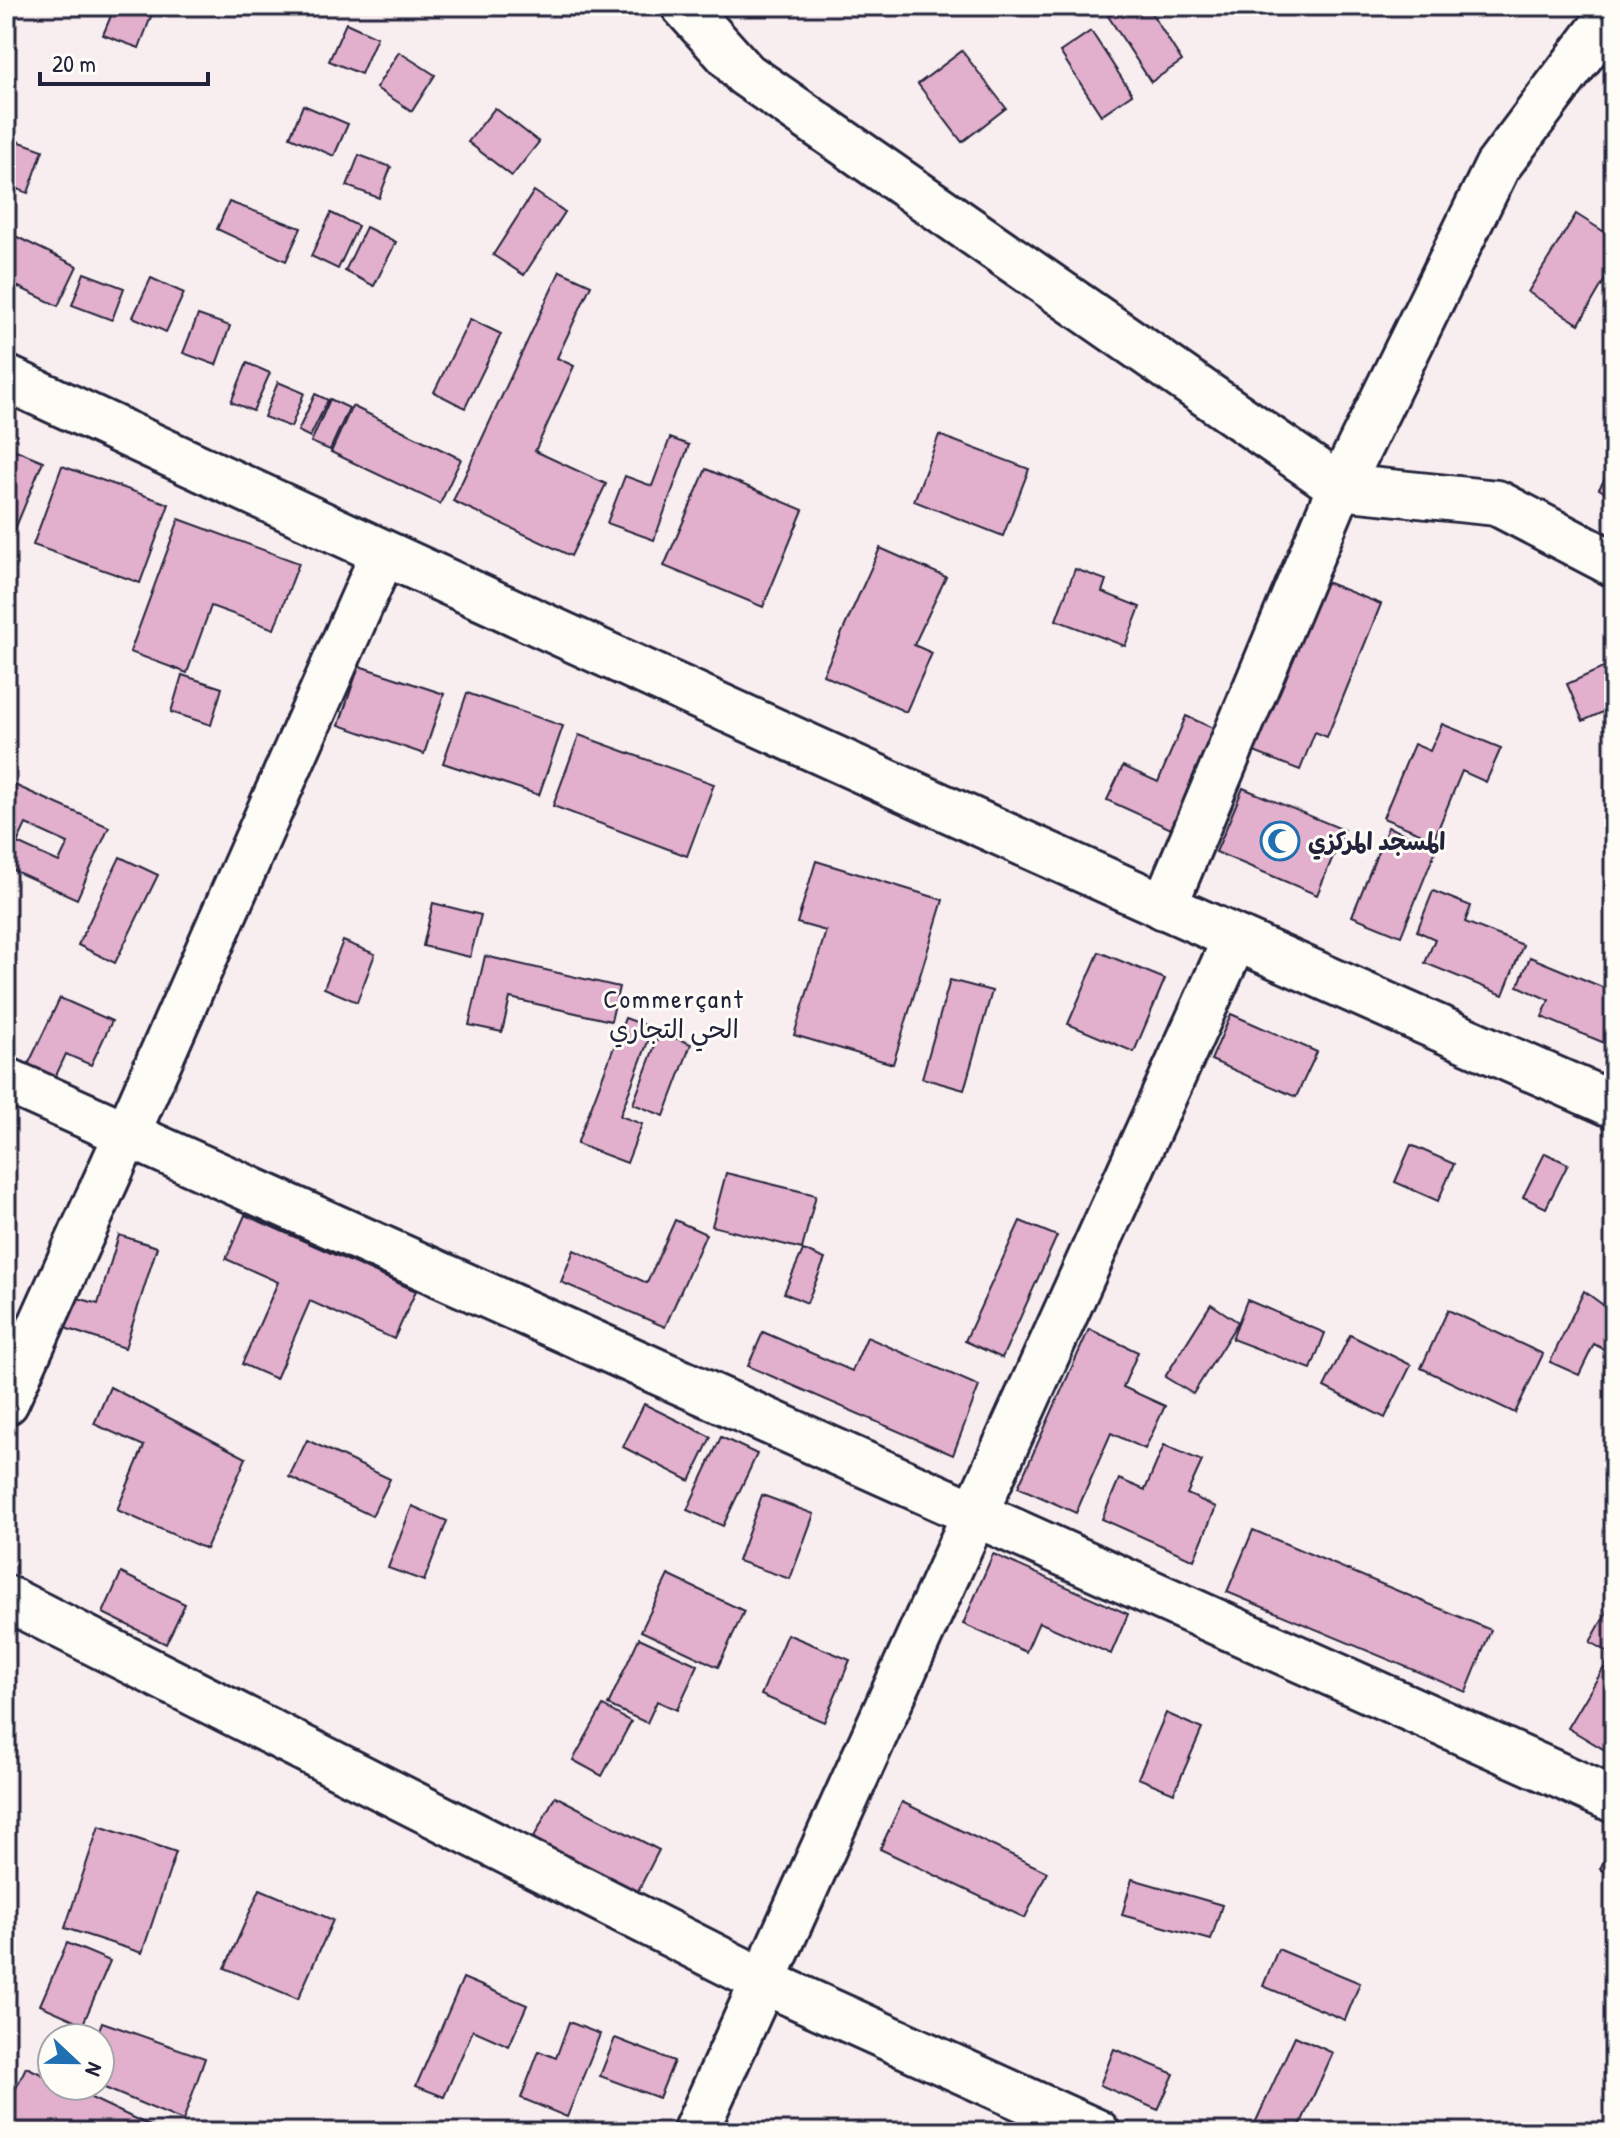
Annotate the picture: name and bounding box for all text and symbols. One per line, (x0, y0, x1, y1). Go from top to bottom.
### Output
scale bar (40, 36, 208, 86)
text: 20 m (52, 47, 96, 79)
mosque icon: المسجد المركزي (1259, 820, 1301, 862)
place label: المسجد المركزي (1308, 825, 1446, 860)
district label: Commerçant الحي التجاري (603, 981, 745, 1052)
north arrow (36, 2022, 116, 2102)
text: N (78, 2058, 111, 2081)

